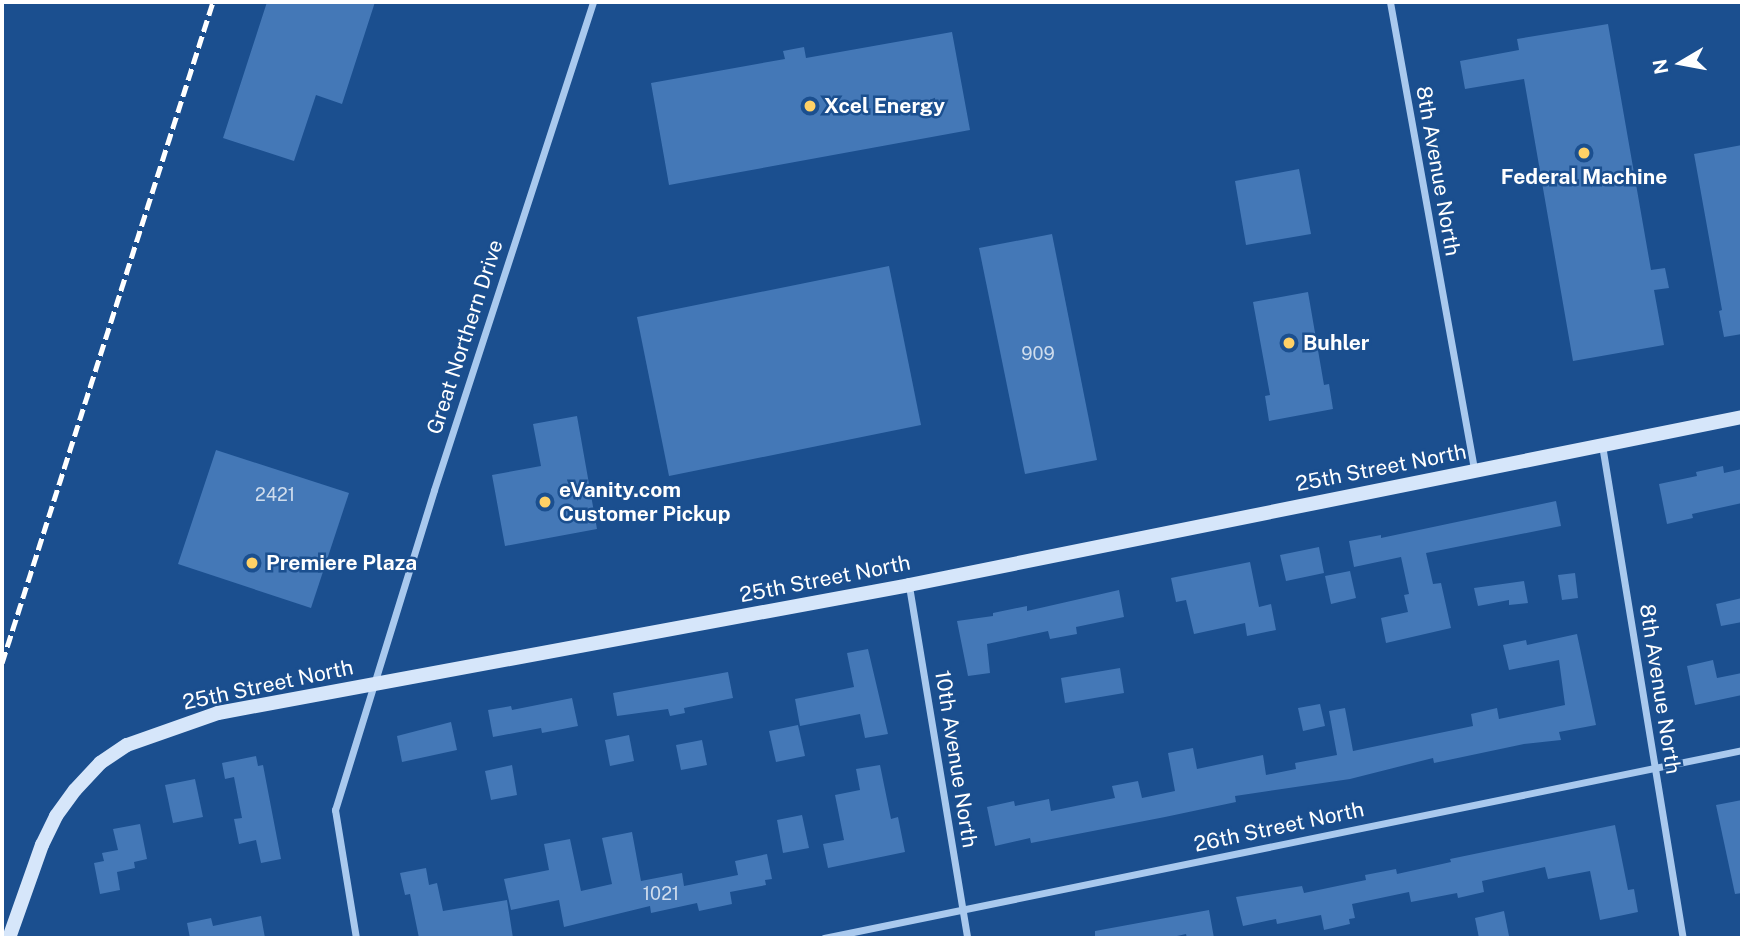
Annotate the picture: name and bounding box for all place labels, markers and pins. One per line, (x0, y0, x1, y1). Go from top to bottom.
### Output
place label: Xcel Energy (824, 93, 945, 119)
marker: Xcel Energy (802, 98, 818, 114)
marker: Federal Machine (1576, 145, 1592, 161)
place label: Federal Machine (1501, 164, 1667, 190)
place label: Buhler (1303, 330, 1369, 356)
marker: Buhler (1281, 335, 1297, 351)
place label: eVanity.com Customer Pickup (559, 477, 730, 527)
marker: eVanity.com Customer Pickup (537, 494, 553, 510)
place label: Premiere Plaza (266, 550, 417, 576)
marker: Premiere Plaza (244, 555, 260, 571)

